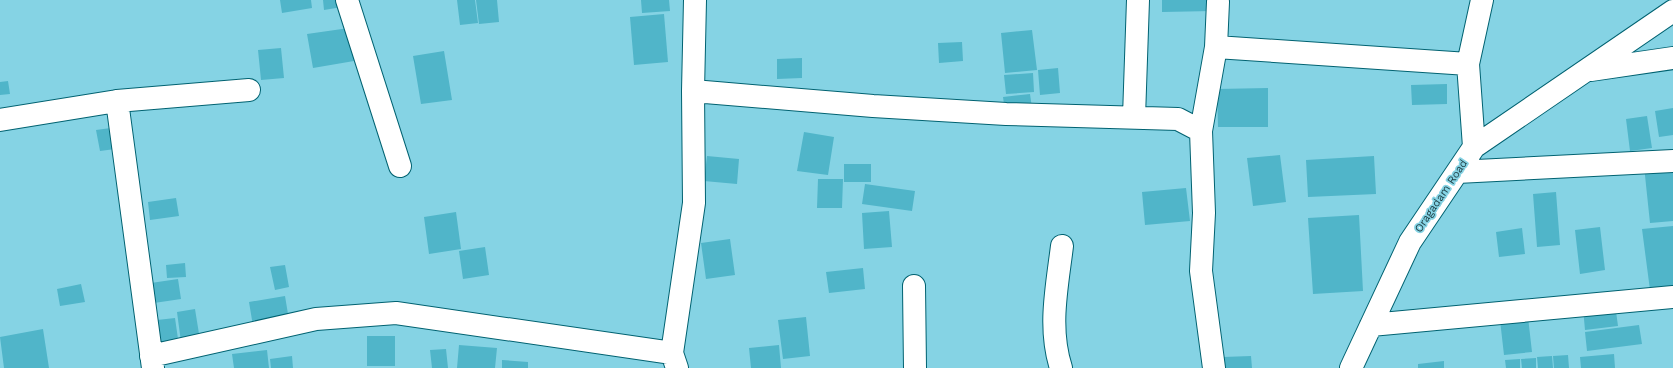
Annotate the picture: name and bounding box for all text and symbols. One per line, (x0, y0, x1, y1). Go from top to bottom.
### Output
street label: Oragadam Road (1412, 157, 1470, 235)

